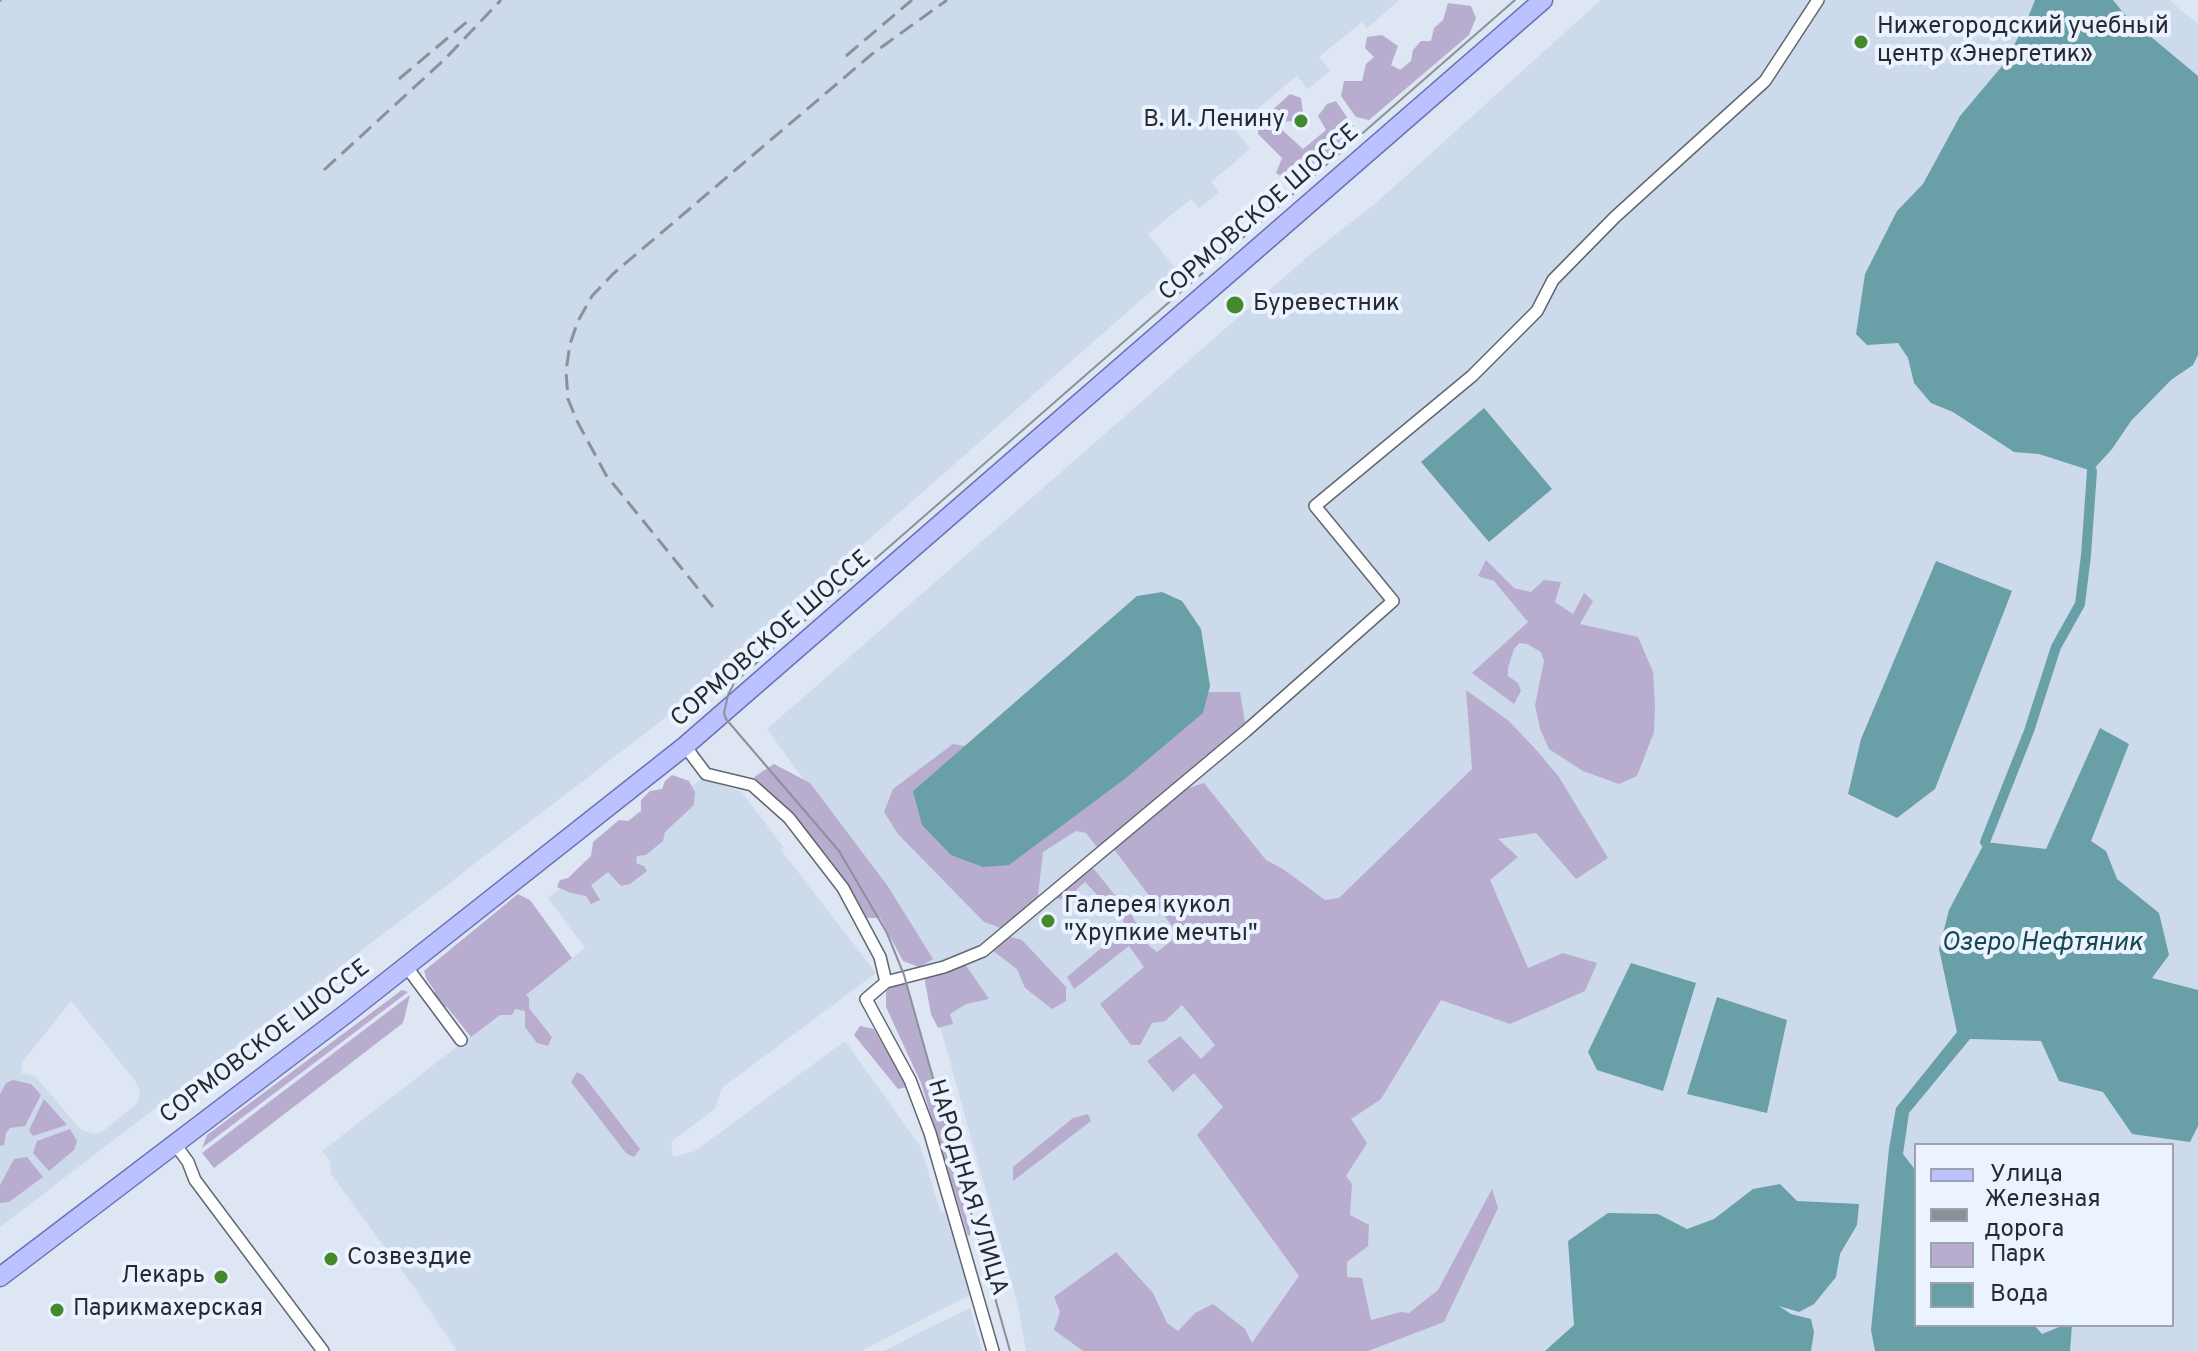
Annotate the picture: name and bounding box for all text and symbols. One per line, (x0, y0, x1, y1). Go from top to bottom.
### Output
place label: Нижегородский учебный центр «Энергетик» (1877, 14, 2169, 70)
marker: Нижегородский учебный центр «Энергетик» (1852, 33, 1870, 51)
place label: В. И. Ленину (1143, 107, 1285, 135)
marker: В. И. Ленину (1292, 112, 1310, 130)
street label: СОРМОВСКОЕ ШОССЕ (1154, 119, 1366, 309)
place label: Буревестник (1253, 291, 1400, 319)
marker: Буревестник (1224, 294, 1246, 316)
street label: СОРМОВСКОЕ ШОССЕ (666, 545, 878, 735)
place label: Галерея кукол "Хрупкие мечты" (1064, 893, 1258, 949)
marker: Галерея кукол "Хрупкие мечты" (1039, 912, 1057, 930)
water label: Озеро Нефтяник (1941, 929, 2143, 961)
street label: СОРМОВСКОЕ ШОССЕ (155, 955, 377, 1131)
street label: НАРОДНАЯ УЛИЦА (919, 1077, 1013, 1299)
legend (1914, 1143, 2174, 1327)
text: Улица (1990, 1160, 2063, 1190)
text: Железная дорога (1984, 1185, 2101, 1245)
text: Парк (1990, 1240, 2046, 1270)
place label: Созвездие (347, 1245, 472, 1273)
marker: Созвездие (322, 1250, 340, 1268)
place label: Лекарь (121, 1263, 205, 1291)
marker: Лекарь (212, 1268, 230, 1286)
text: Вода (1990, 1280, 2048, 1310)
place label: Парикмахерская (73, 1296, 263, 1324)
marker: Парикмахерская (48, 1301, 66, 1319)

